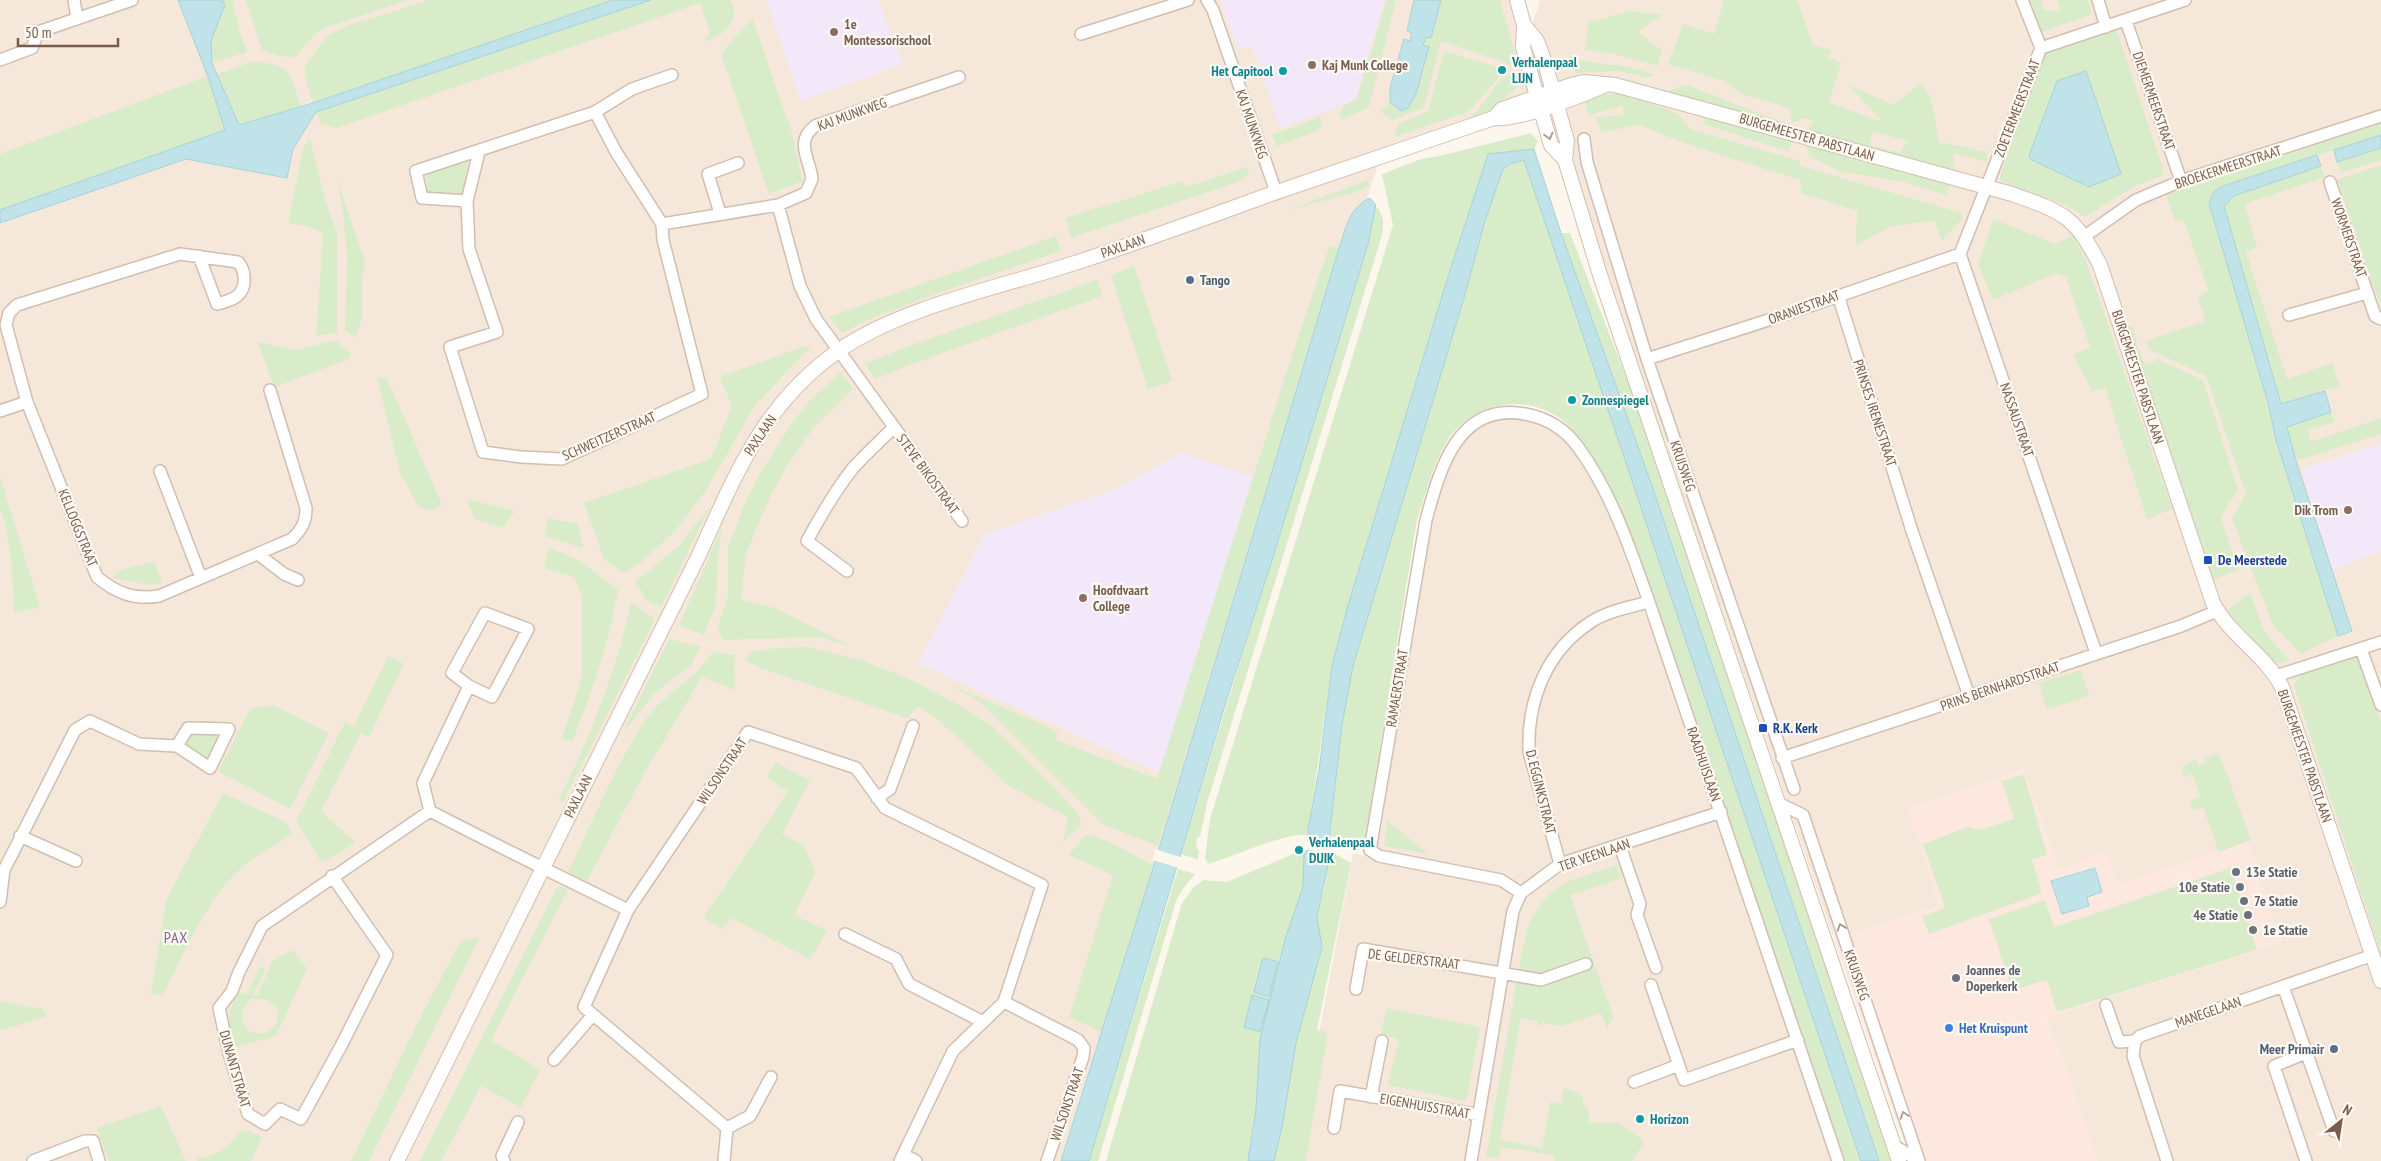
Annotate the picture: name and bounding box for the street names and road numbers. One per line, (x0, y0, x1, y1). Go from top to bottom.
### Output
street label: DIEMERMEERSTRAAT (2129, 49, 2180, 153)
street label: ZOETERMEERSTRAAT (1990, 56, 2044, 160)
street label: KAJ MUNKWEG (1232, 87, 1272, 161)
street label: KAJ MUNKWEG (815, 93, 889, 135)
street label: BURGEMEESTER PABSTLAAN (1737, 109, 1877, 165)
street label: BROEKERMEERSTRAAT (2172, 141, 2284, 193)
street label: WORMERSTRAAT (2327, 196, 2371, 281)
street label: PAXLAAN (1099, 230, 1147, 262)
street label: ORANJESTRAAT (1766, 285, 1843, 328)
street label: BURGEMEESTER PABSTLAAN (2108, 308, 2168, 446)
street label: PRINSES IRENESTRAAT (1849, 357, 1901, 470)
street label: NASSAUSTRAAT (1996, 380, 2038, 460)
street label: SCHWEITZERSTRAAT (559, 407, 659, 465)
street label: PAXLAAN (740, 411, 780, 459)
street label: STEVE BIKOSTRAAT (893, 430, 964, 518)
street label: KRUISWEG (1666, 438, 1700, 494)
street label: KELLOGGSTRAAT (54, 486, 102, 570)
street label: RAMAERSTRAAT (1382, 647, 1412, 728)
street label: PRINS BERNHARDSTRAAT (1938, 657, 2063, 715)
street label: BURGEMEESTER PABSTLAAN (2274, 687, 2336, 825)
street label: RAADHUISLAAN (1683, 724, 1725, 804)
street label: WILSONSTRAAT (693, 733, 751, 808)
street label: D. EGGINKSTRAAT (1522, 748, 1560, 837)
street label: PAXLAAN (560, 772, 596, 820)
street label: TER VEENLAAN (1556, 834, 1632, 876)
street label: DE GELDERSTRAAT (1367, 944, 1462, 974)
street label: KRUISWEG (1840, 947, 1874, 1003)
street label: MANEGELAAN (2173, 992, 2243, 1032)
street label: DUNANTSTRAAT (215, 1028, 255, 1111)
street label: WILSONSTRAAT (1046, 1064, 1088, 1143)
street label: EIGENHUISSTRAAT (1379, 1089, 1472, 1123)

